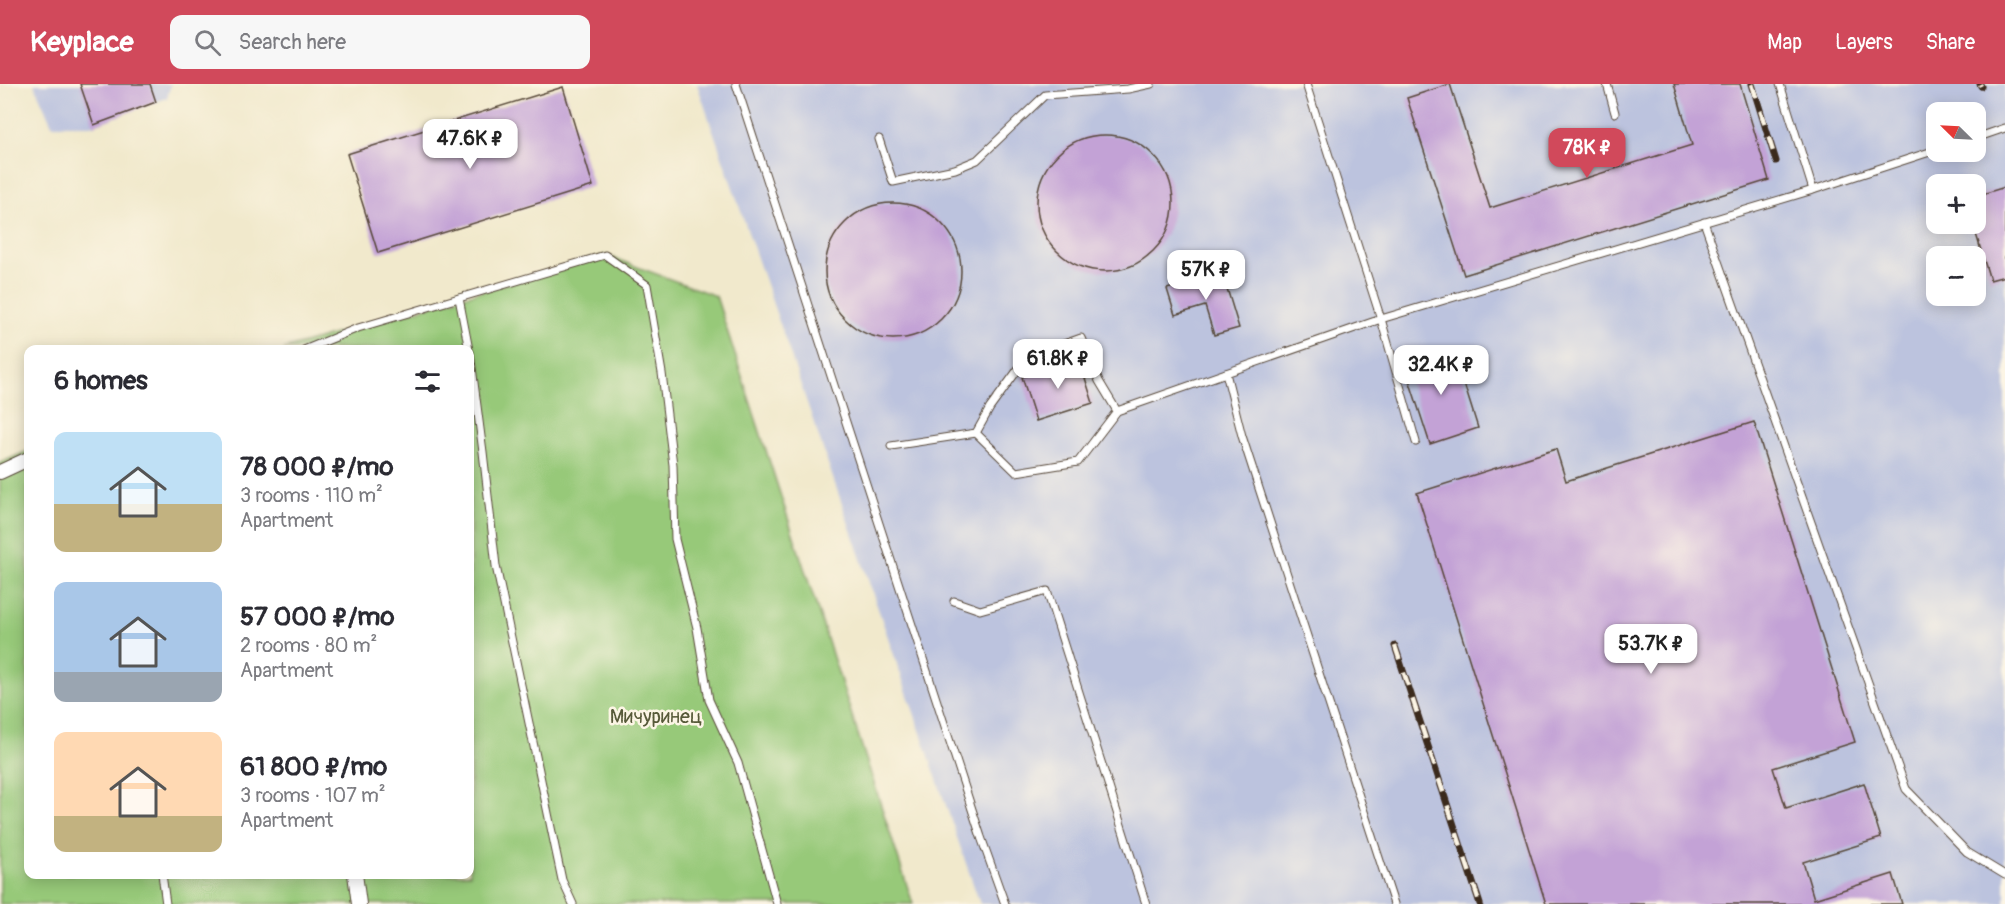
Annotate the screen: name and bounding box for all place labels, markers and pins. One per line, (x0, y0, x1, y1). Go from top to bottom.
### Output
pin: 47.6K ₽ (415, 119, 525, 170)
pin: 78K ₽ (1545, 128, 1629, 179)
pin: 57K ₽ (1164, 250, 1248, 301)
pin: 61.8K ₽ (1003, 339, 1113, 390)
pin: 32.4K ₽ (1386, 345, 1496, 396)
pin: 53.7K ₽ (1596, 624, 1706, 675)

